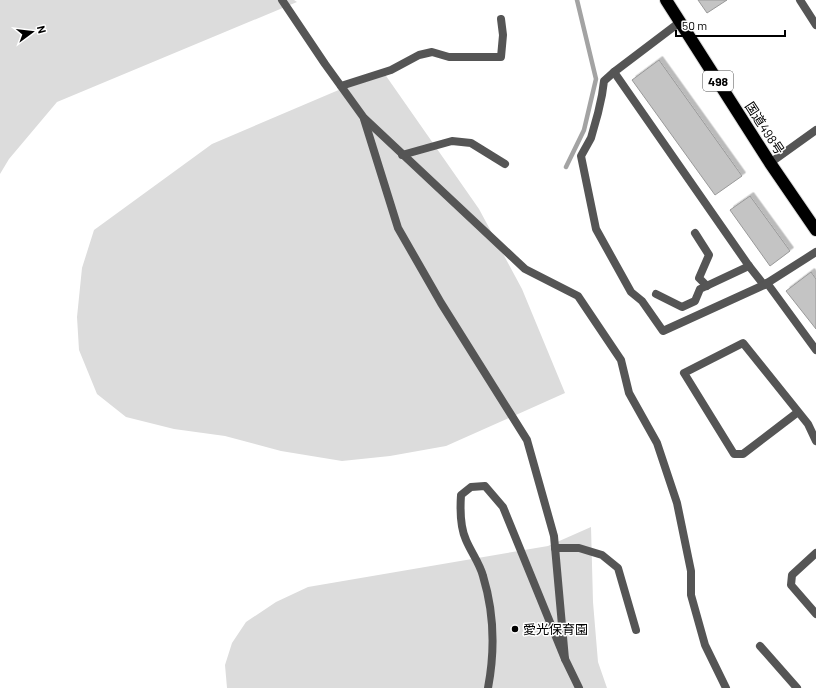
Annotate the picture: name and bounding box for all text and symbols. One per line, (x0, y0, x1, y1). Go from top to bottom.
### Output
north arrow (12, 12, 52, 52)
scale bar (676, 12, 785, 38)
text: 50 m (682, 18, 707, 32)
text: N (35, 24, 49, 35)
road number: 498 (703, 71, 733, 91)
street label: 国道498号 (742, 99, 788, 157)
place label: 愛光保育園 (523, 621, 588, 637)
marker: 愛光保育園 (510, 624, 520, 634)

